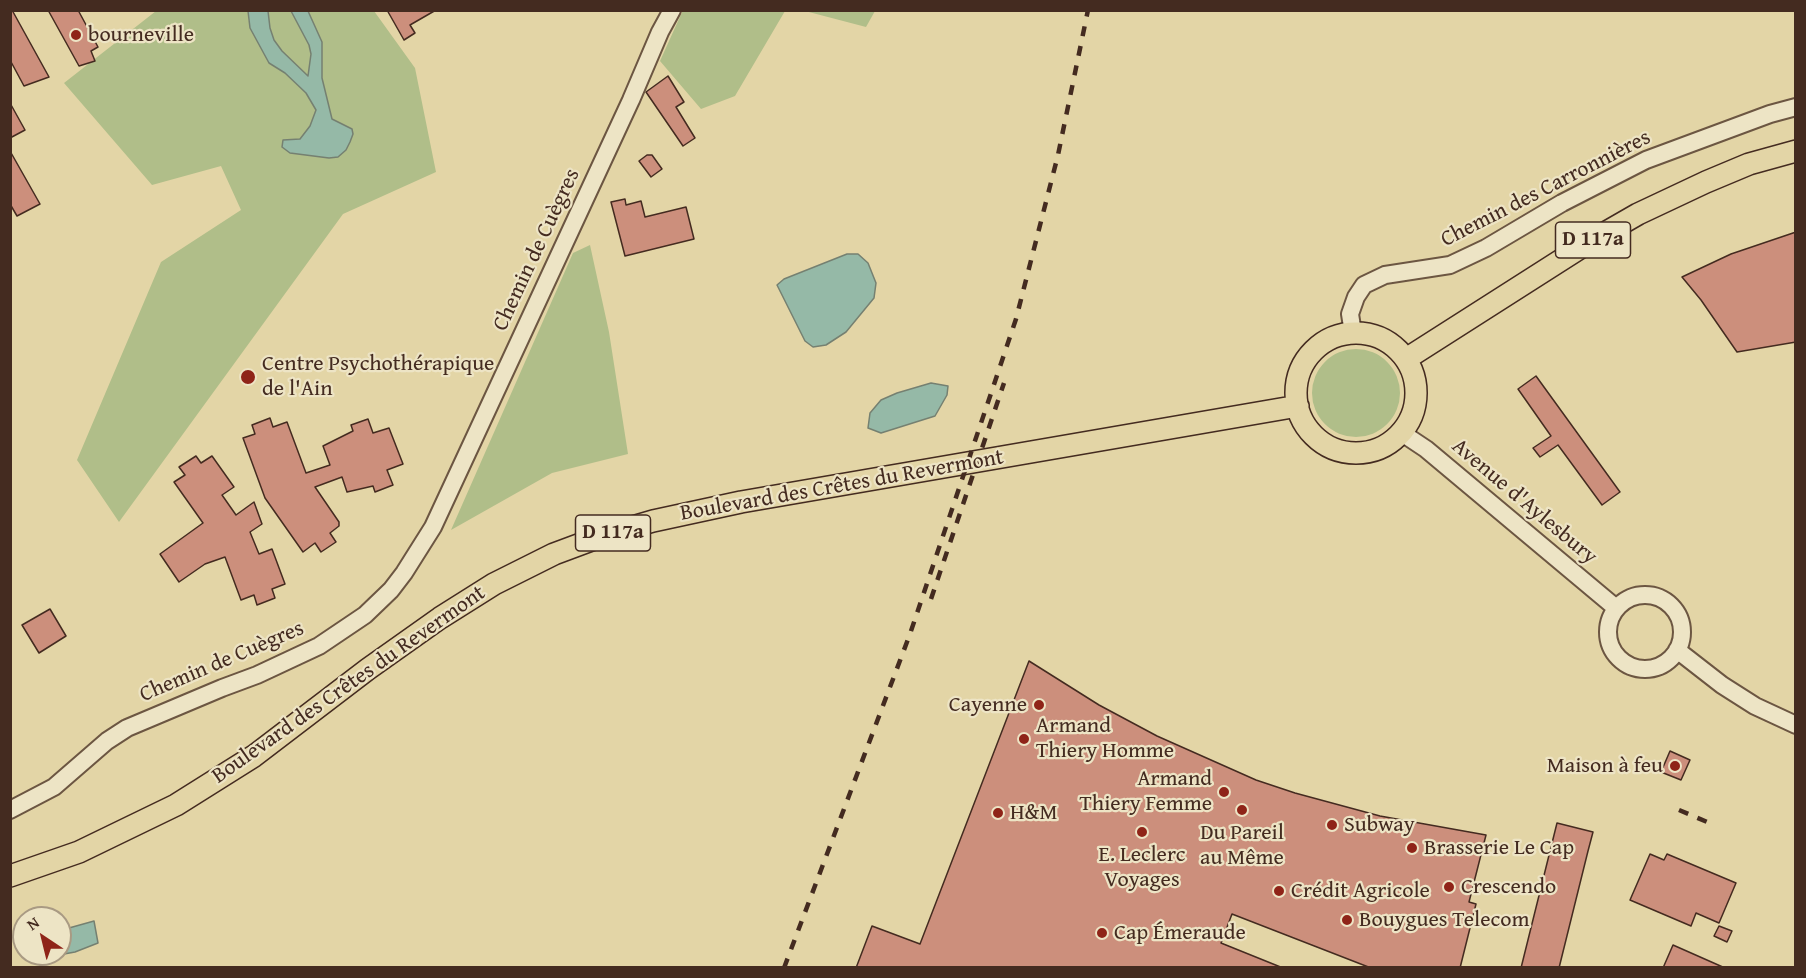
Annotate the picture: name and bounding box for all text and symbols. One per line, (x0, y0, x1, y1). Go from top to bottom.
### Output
place label: bourneville (88, 22, 194, 48)
marker: bourneville (69, 28, 83, 42)
street label: Chemin des Carronnières (1437, 125, 1655, 253)
street label: Chemin de Cuègres (488, 165, 586, 335)
road number: D 117a (1556, 222, 1630, 258)
place label: Centre Psychothérapique de l'Ain (262, 351, 494, 402)
marker: Centre Psychothérapique de l'Ain (239, 368, 257, 386)
street label: Avenue d'Aylesbury (1446, 434, 1602, 570)
street label: Boulevard des Crêtes du Revermont (678, 445, 1006, 527)
road number: D 117a (576, 515, 650, 551)
street label: Boulevard des Crêtes du Revermont (207, 580, 491, 790)
street label: Chemin de Cuègres (136, 616, 308, 708)
place label: Cayenne (949, 692, 1027, 718)
marker: Cayenne (1032, 698, 1046, 712)
place label: Armand Thiery Homme (1036, 713, 1174, 764)
marker: Armand Thiery Homme (1017, 732, 1031, 746)
place label: Maison à feu (1547, 753, 1663, 779)
marker: Maison à feu (1668, 759, 1682, 773)
place label: Armand Thiery Femme (1079, 766, 1212, 818)
marker: Armand Thiery Femme (1217, 785, 1231, 799)
place label: H&M (1010, 800, 1058, 826)
marker: Du Pareil au Même (1235, 803, 1249, 817)
marker: H&M (991, 806, 1005, 820)
place label: Subway (1344, 812, 1415, 838)
marker: Subway (1325, 818, 1339, 832)
place label: Du Pareil au Même (1200, 820, 1284, 872)
marker: E. Leclerc Voyages (1135, 825, 1149, 839)
place label: Brasserie Le Cap (1424, 835, 1574, 861)
marker: Brasserie Le Cap (1405, 841, 1419, 855)
place label: E. Leclerc Voyages (1099, 842, 1185, 894)
place label: Crescendo (1461, 874, 1556, 900)
place label: Crédit Agricole (1291, 878, 1430, 904)
marker: Crescendo (1442, 880, 1456, 894)
marker: Crédit Agricole (1272, 884, 1286, 898)
north arrow (12, 906, 72, 966)
place label: Bouygues Telecom (1359, 907, 1530, 933)
text: N (22, 910, 44, 936)
marker: Bouygues Telecom (1340, 913, 1354, 927)
place label: Cap Émeraude (1114, 920, 1246, 946)
marker: Cap Émeraude (1095, 926, 1109, 940)

